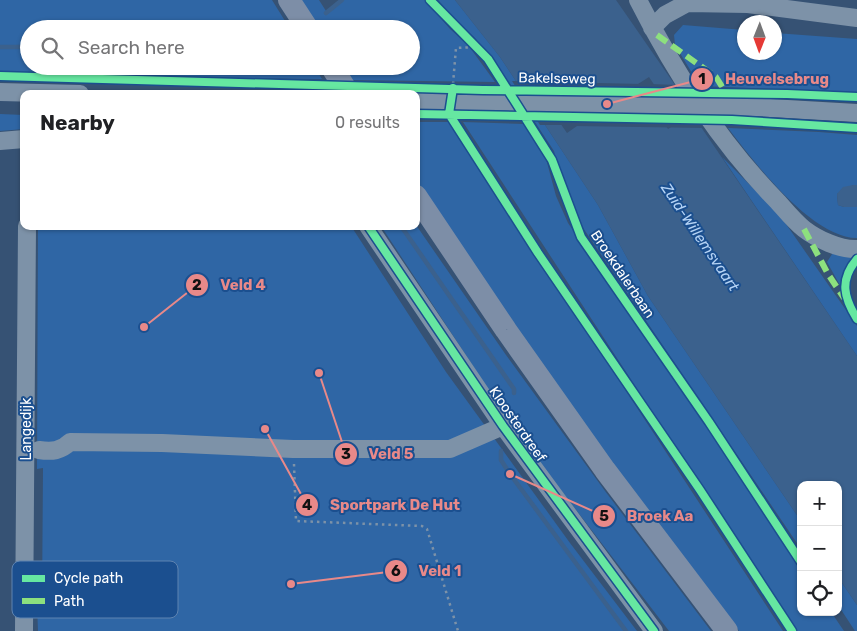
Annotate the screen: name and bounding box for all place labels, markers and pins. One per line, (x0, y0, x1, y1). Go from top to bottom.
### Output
callout: Heuvelsebrug (690, 64, 839, 94)
callout: Veld 4 (185, 270, 275, 300)
callout: Veld 5 (333, 439, 424, 469)
callout: Sportpark De Hut (295, 490, 470, 520)
callout: Broek Aa (592, 501, 704, 531)
callout: Veld 1 (383, 556, 471, 586)

